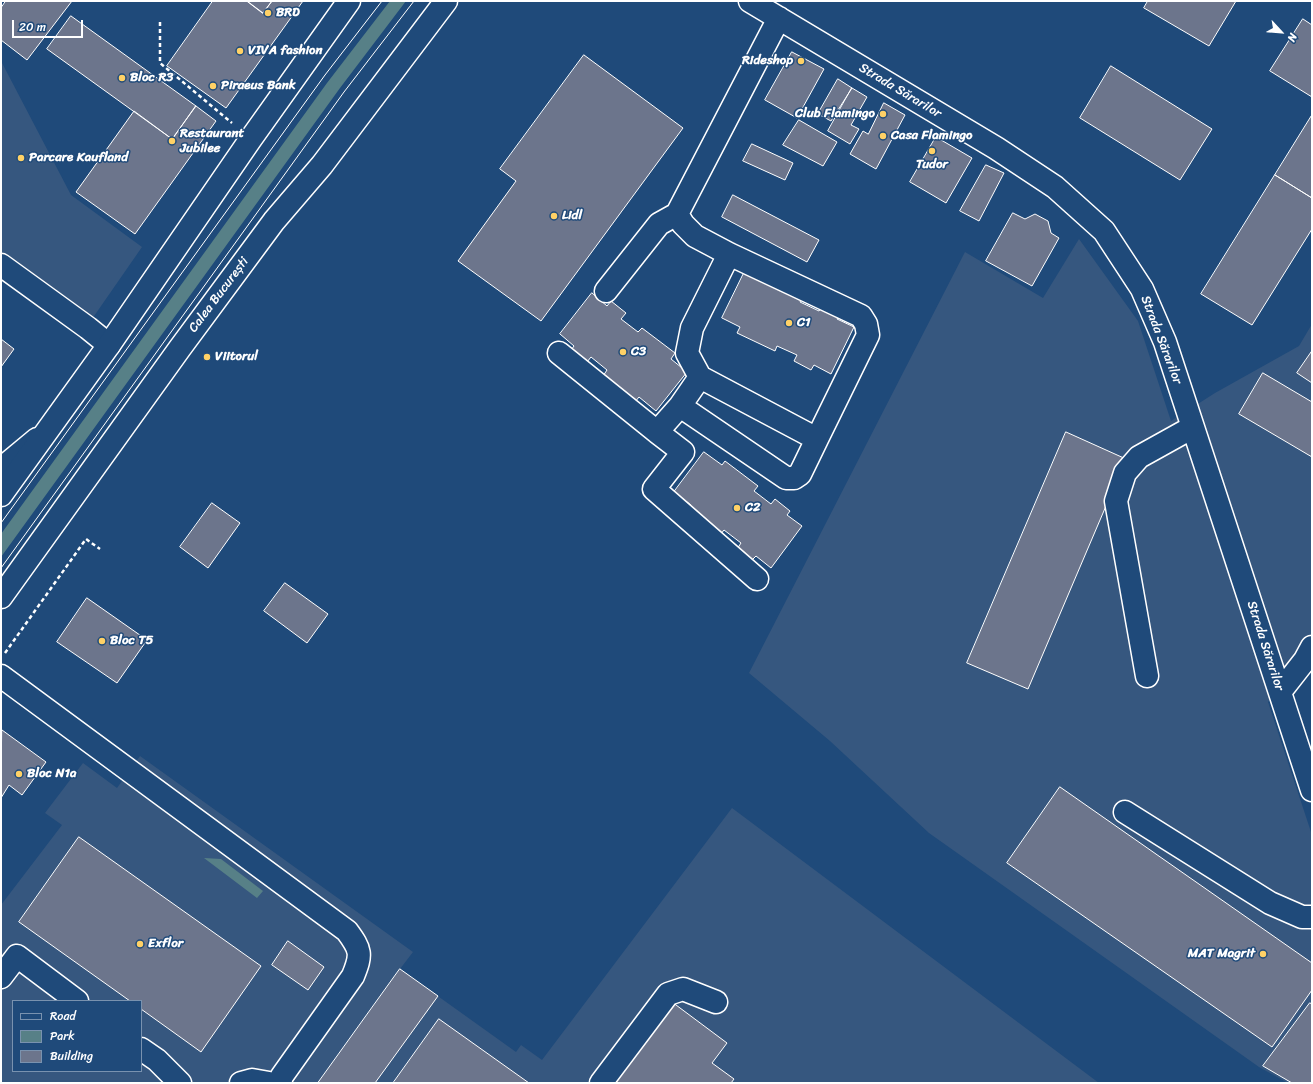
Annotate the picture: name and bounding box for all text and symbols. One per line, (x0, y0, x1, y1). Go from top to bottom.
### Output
place label: BRD (276, 5, 300, 21)
marker: BRD (263, 8, 273, 18)
scale bar (14, 12, 85, 38)
north arrow (1261, 12, 1301, 52)
text: 20 m (19, 16, 46, 38)
text: N (1282, 30, 1302, 45)
place label: VIVA fashion (248, 43, 323, 59)
marker: VIVA fashion (235, 46, 245, 56)
place label: Rideshop (742, 53, 793, 69)
marker: Rideshop (796, 56, 806, 66)
street label: Strada Sărarilor (856, 60, 944, 122)
place label: Bloc R3 (130, 70, 173, 86)
marker: Bloc R3 (117, 73, 127, 83)
place label: Piraeus Bank (221, 78, 296, 94)
marker: Piraeus Bank (208, 81, 218, 91)
place label: Club Flamingo (795, 106, 875, 122)
marker: Club Flamingo (878, 109, 888, 119)
place label: Restaurant Jubilee (180, 126, 244, 157)
place label: Casa Flamingo (891, 128, 972, 144)
marker: Casa Flamingo (878, 131, 888, 141)
marker: Restaurant Jubilee (167, 136, 177, 146)
marker: Tudor (927, 146, 937, 156)
place label: Parcare Kaufland (29, 150, 128, 166)
marker: Parcare Kaufland (16, 153, 26, 163)
place label: Tudor (916, 157, 948, 173)
place label: Lidl (562, 208, 582, 224)
marker: Lidl (549, 211, 559, 221)
street label: Calea București (186, 254, 252, 336)
street label: Strada Sărarilor (1137, 294, 1185, 386)
place label: C1 (797, 315, 811, 331)
marker: C1 (784, 318, 794, 328)
place label: C3 (631, 344, 646, 360)
marker: C3 (618, 347, 628, 357)
place label: Viitorul (215, 349, 258, 365)
marker: Viitorul (202, 352, 212, 362)
place label: C2 (745, 500, 761, 516)
marker: C2 (732, 503, 742, 513)
street label: Strada Sărarilor (1243, 599, 1287, 693)
place label: Bloc T5 (110, 633, 154, 649)
marker: Bloc T5 (97, 636, 107, 646)
place label: Bloc N1a (27, 766, 76, 782)
marker: Bloc N1a (14, 769, 24, 779)
place label: Exflor (148, 936, 183, 952)
marker: Exflor (135, 939, 145, 949)
place label: MAT Magrit (1188, 946, 1255, 962)
marker: MAT Magrit (1258, 949, 1268, 959)
legend (12, 1000, 142, 1072)
text: Road (50, 1005, 76, 1027)
text: Park (50, 1025, 75, 1047)
text: Building (50, 1045, 93, 1067)

